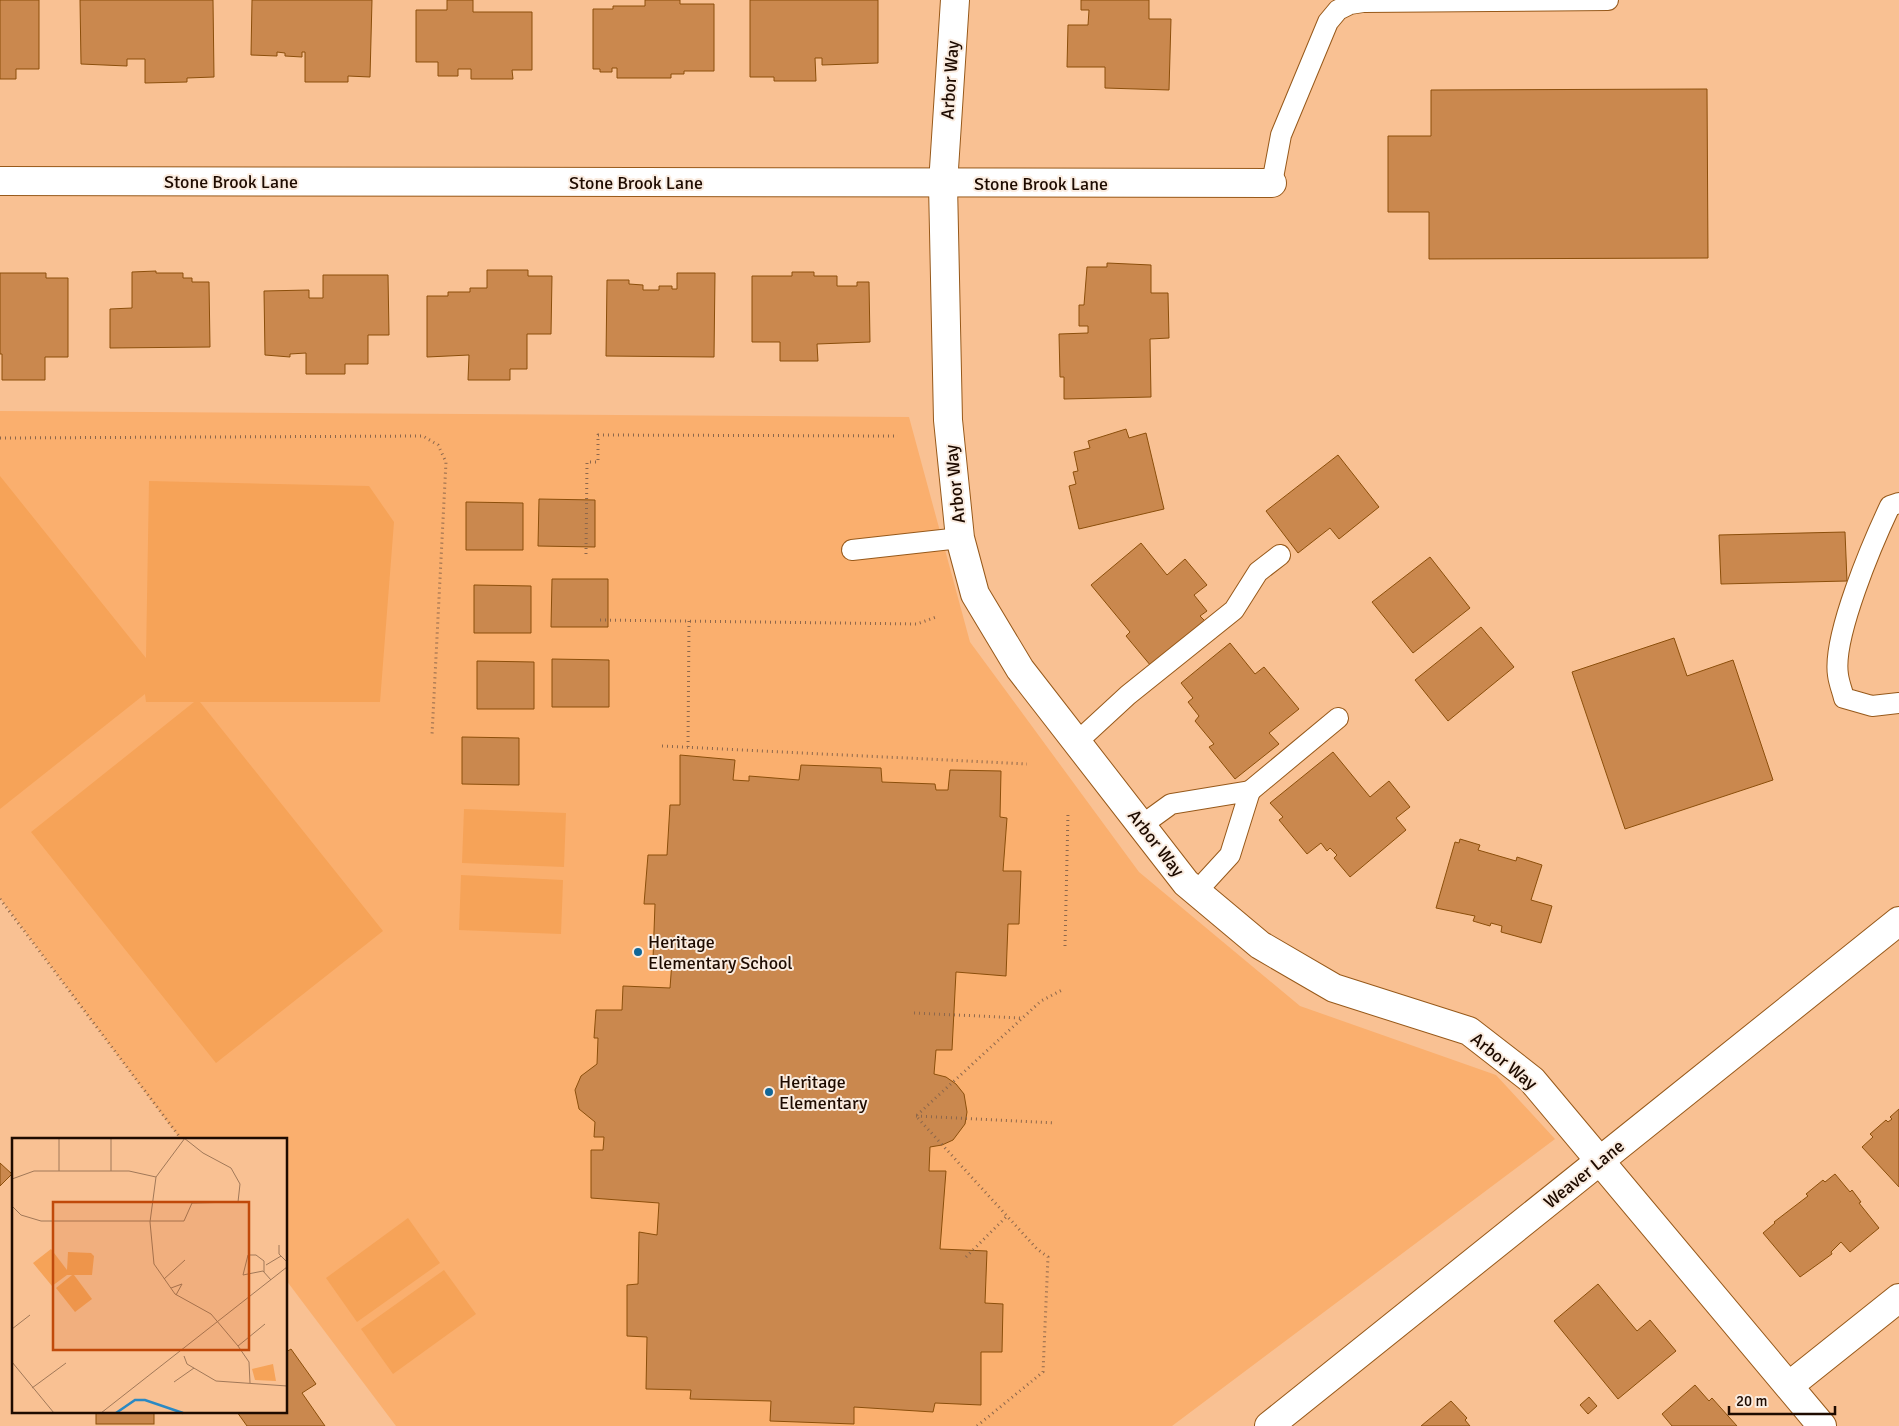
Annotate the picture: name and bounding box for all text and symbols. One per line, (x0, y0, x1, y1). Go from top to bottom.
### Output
street label: Arbor Way (936, 39, 964, 120)
street label: Stone Brook Lane (164, 171, 298, 193)
street label: Stone Brook Lane (569, 172, 703, 194)
street label: Stone Brook Lane (974, 173, 1108, 195)
street label: Arbor Way (940, 443, 970, 524)
street label: Arbor Way (1123, 805, 1189, 881)
place label: Heritage Elementary School (648, 931, 793, 974)
marker: Heritage Elementary School (632, 946, 644, 958)
street label: Arbor Way (1466, 1028, 1542, 1095)
place label: Heritage Elementary (779, 1071, 868, 1114)
marker: Heritage Elementary (763, 1086, 775, 1098)
street label: Weaver Lane (1539, 1135, 1629, 1213)
inset map (12, 1138, 288, 1414)
scale bar (1729, 1384, 1835, 1416)
text: 20 m (1736, 1392, 1767, 1410)

